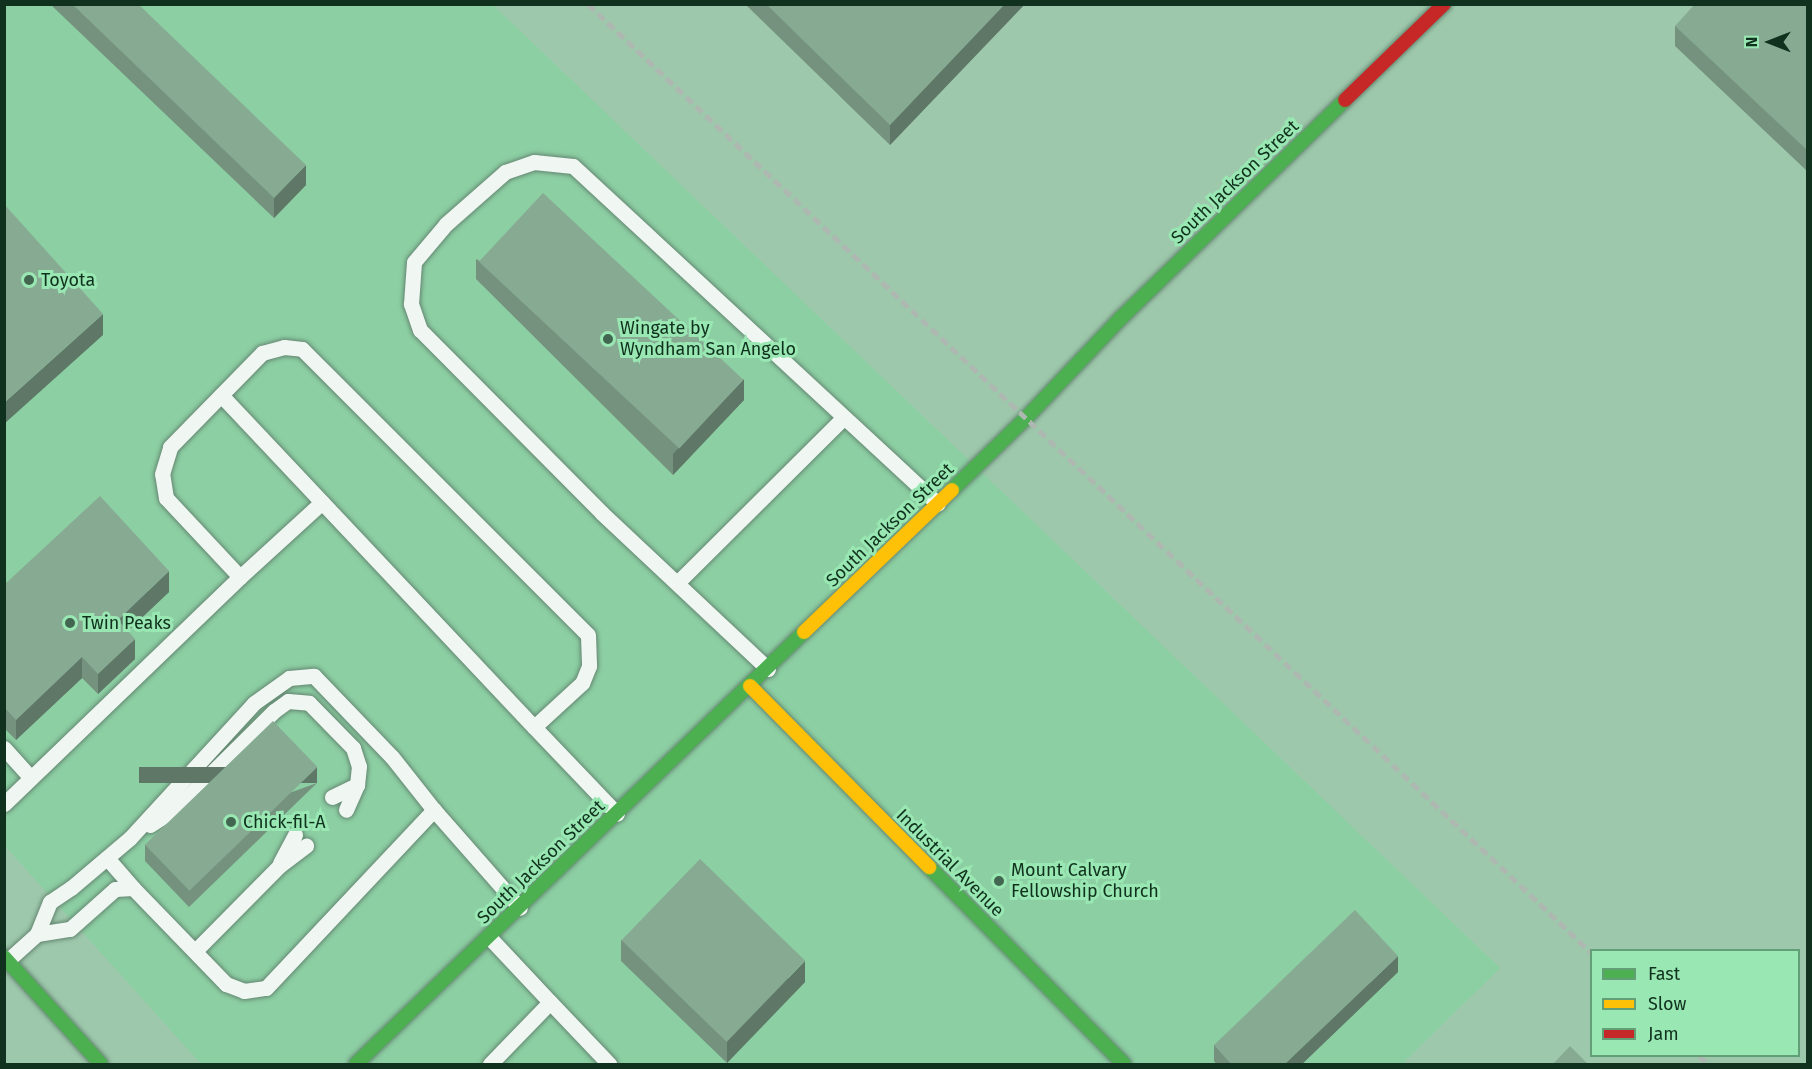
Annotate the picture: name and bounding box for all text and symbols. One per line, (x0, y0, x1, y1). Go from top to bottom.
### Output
north arrow (1740, 12, 1800, 72)
text: N (1742, 37, 1761, 47)
street label: South Jackson Street (1167, 116, 1303, 248)
place label: Toyota (41, 269, 95, 291)
marker: Toyota (22, 273, 36, 287)
place label: Wingate by Wyndham San Angelo (620, 318, 796, 360)
marker: Wingate by Wyndham San Angelo (601, 332, 615, 346)
street label: South Jackson Street (822, 459, 958, 591)
place label: Twin Peaks (82, 612, 171, 634)
marker: Twin Peaks (63, 616, 77, 630)
street label: South Jackson Street (473, 796, 609, 928)
street label: Industrial Avenue (892, 805, 1008, 921)
place label: Chick-fil-A (243, 811, 326, 833)
marker: Chick-fil-A (224, 815, 238, 829)
place label: Mount Calvary Fellowship Church (1011, 860, 1159, 902)
marker: Mount Calvary Fellowship Church (992, 874, 1006, 888)
legend (1590, 949, 1800, 1057)
text: Fast (1648, 963, 1680, 985)
text: Slow (1648, 993, 1686, 1015)
text: Jam (1648, 1023, 1679, 1045)

